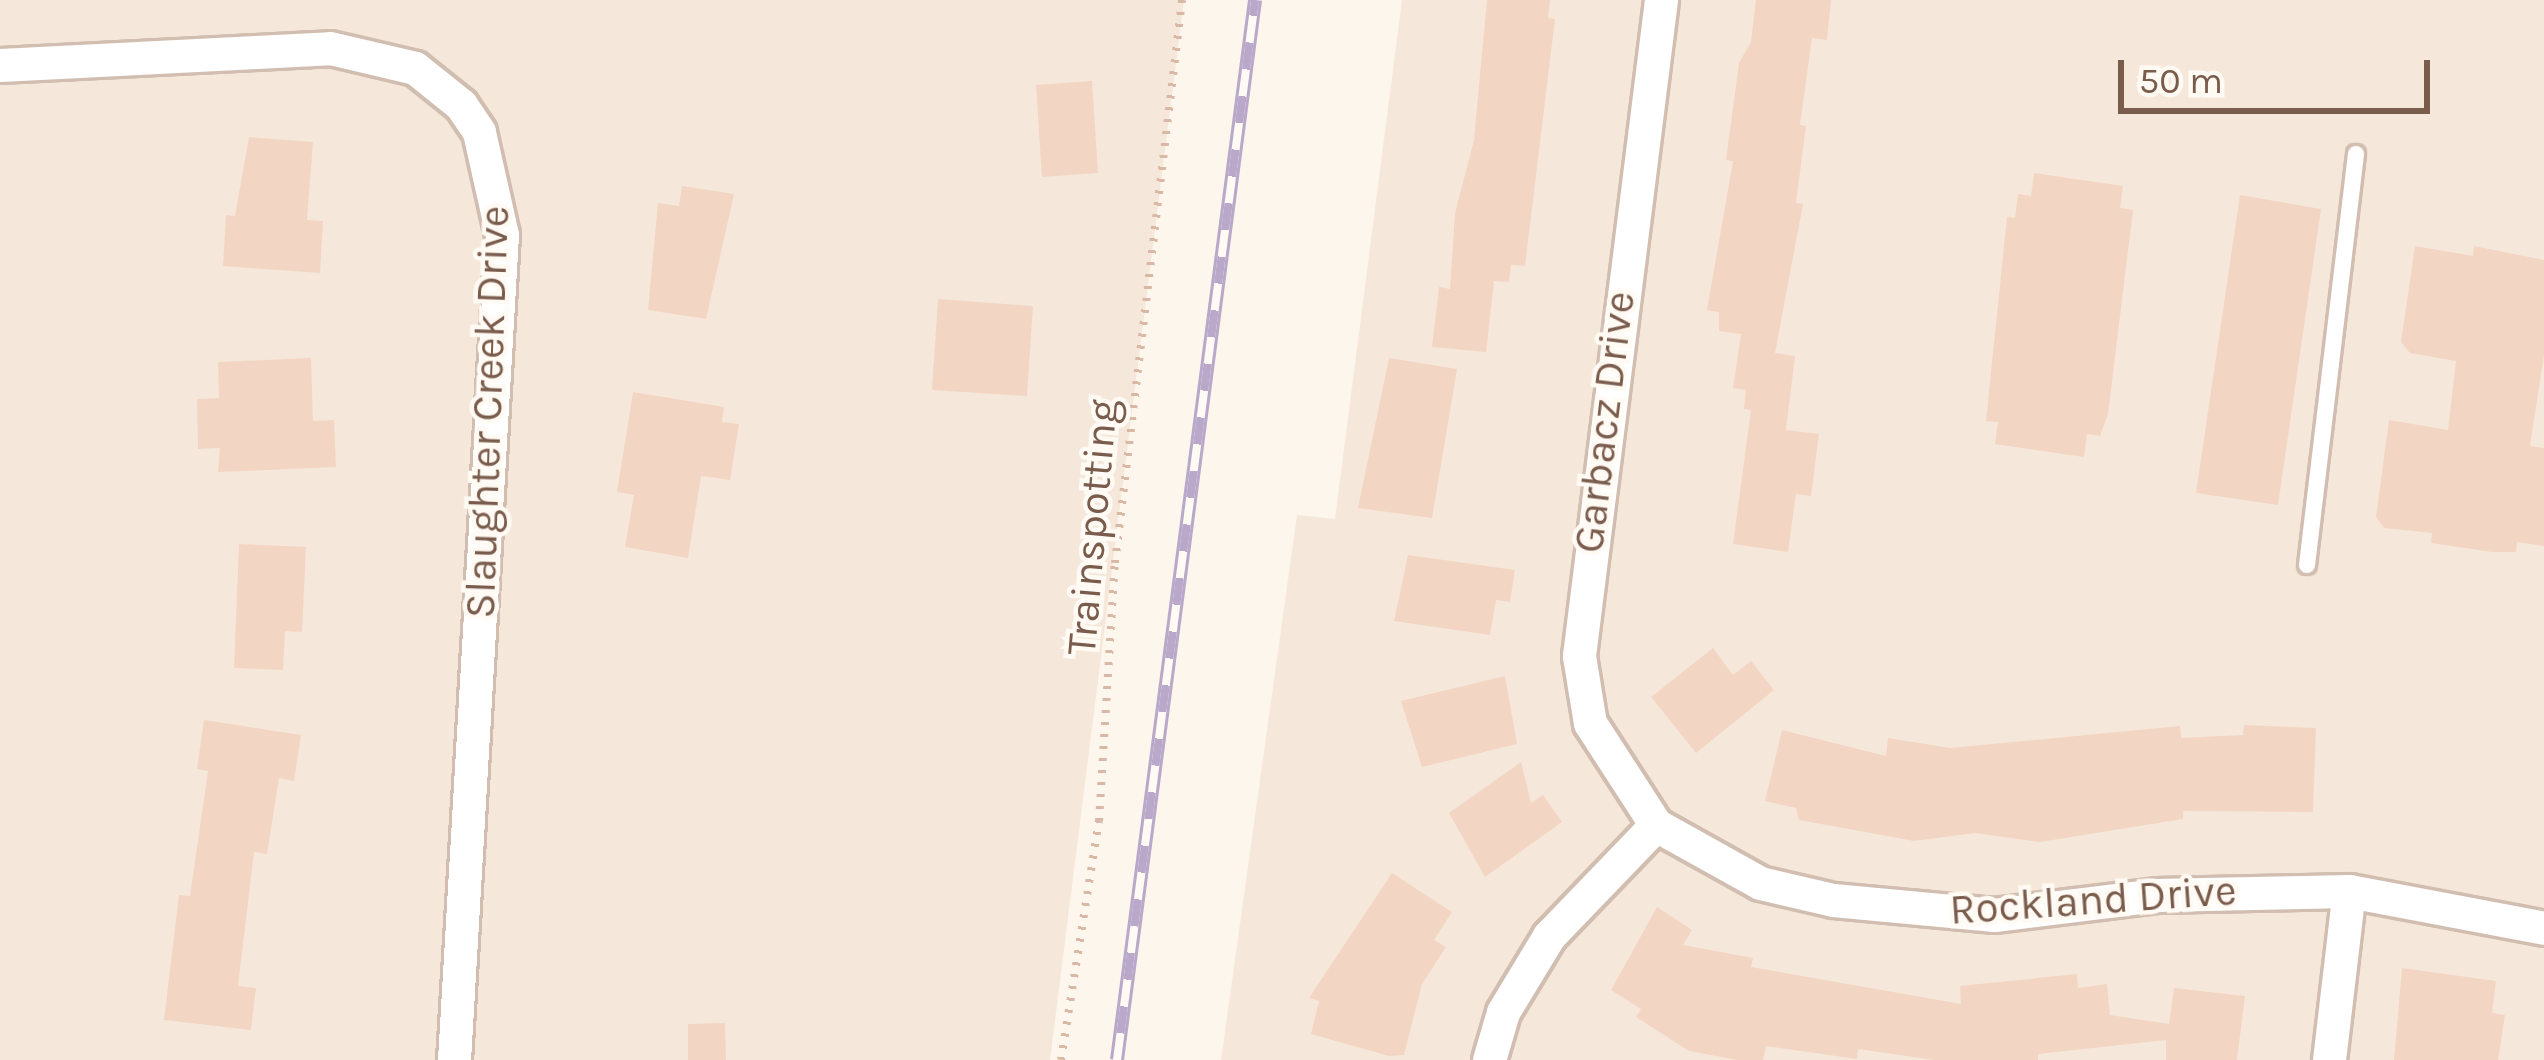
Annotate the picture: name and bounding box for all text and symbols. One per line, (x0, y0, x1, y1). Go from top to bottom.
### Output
scale bar (2124, 36, 2436, 110)
text: 50 m (2139, 60, 2223, 102)
street label: Slaughter Creek Drive (455, 205, 519, 619)
street label: Garbacz Drive (1563, 288, 1645, 556)
street label: Trainspotting (1056, 397, 1128, 657)
street label: Rockland Drive (1948, 865, 2238, 935)

